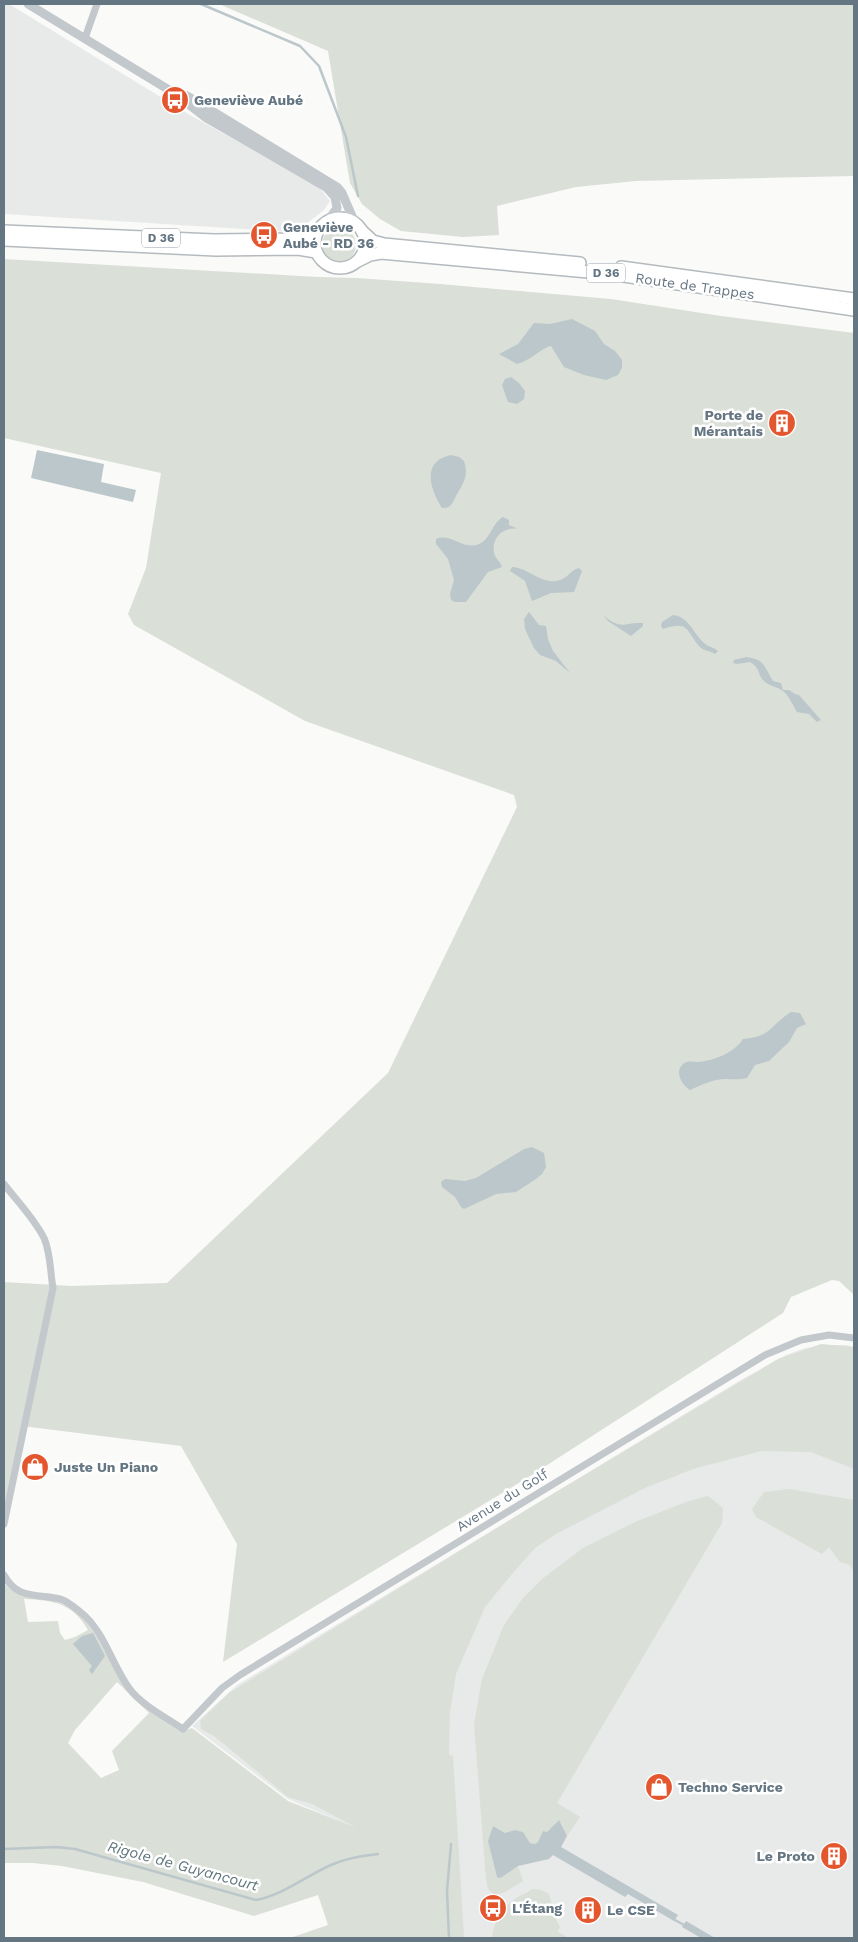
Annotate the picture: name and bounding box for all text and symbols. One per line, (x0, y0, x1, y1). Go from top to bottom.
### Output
bus stop icon: Geneviève Aubé (160, 85, 190, 115)
place label: Geneviève Aubé (194, 92, 303, 108)
place label: Geneviève Aubé - RD 36 (283, 219, 374, 251)
bus stop icon: Geneviève Aubé - RD 36 (249, 220, 279, 250)
road number: D 36 (142, 228, 180, 248)
road number: D 36 (587, 264, 625, 282)
street label: Route de Trappes (634, 270, 756, 302)
place label: Porte de Mérantais (694, 407, 764, 439)
building icon: Porte de Mérantais (767, 408, 797, 438)
shop icon: Juste Un Piano (20, 1452, 50, 1482)
place label: Juste Un Piano (54, 1459, 158, 1475)
street label: Avenue du Golf (453, 1465, 551, 1535)
shop icon: Techno Service (644, 1772, 674, 1802)
place label: Techno Service (678, 1779, 783, 1795)
water label: Rigole de Guyancourt (106, 1837, 261, 1895)
building icon: Le Proto (819, 1841, 849, 1871)
place label: Le Proto (756, 1848, 815, 1864)
bus stop icon: L'Étang (478, 1893, 508, 1923)
building icon: Le CSE (573, 1895, 603, 1925)
place label: L'Étang (512, 1900, 562, 1916)
place label: Le CSE (607, 1902, 655, 1918)

